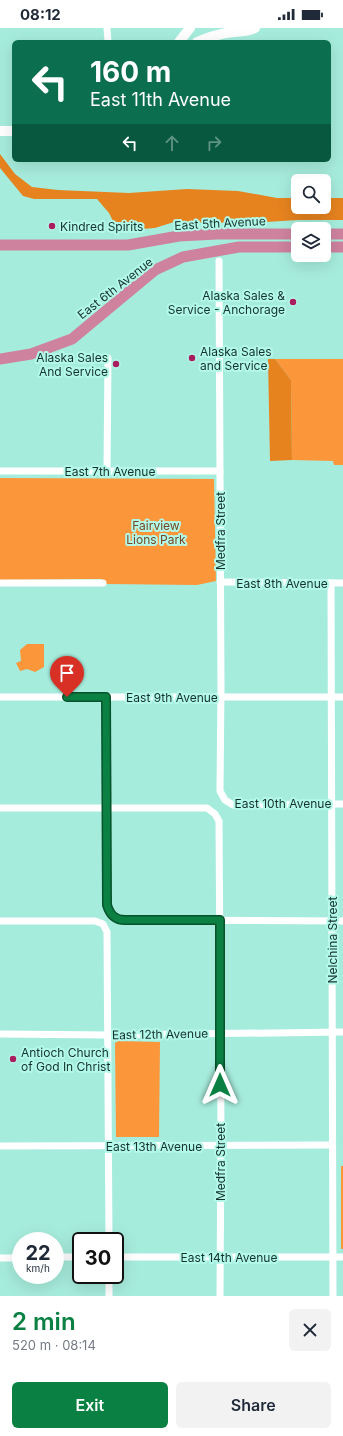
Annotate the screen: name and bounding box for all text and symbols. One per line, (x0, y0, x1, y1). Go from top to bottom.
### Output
text: 08:12 (20, 5, 61, 24)
text: 160 m (90, 55, 171, 89)
icon: left (24, 56, 76, 108)
text: East 11th Avenue (90, 89, 231, 110)
icon: left (119, 132, 141, 154)
icon: ahead (161, 132, 183, 154)
icon: right (203, 132, 225, 154)
map controls (291, 174, 331, 262)
button: search (291, 174, 331, 214)
street label: East 5th Avenue (174, 213, 266, 233)
place label: Kindred Spirits (60, 219, 143, 234)
marker: Kindred Spirits (47, 221, 57, 231)
button: layers (291, 222, 331, 262)
street label: East 6th Avenue (74, 254, 156, 322)
place label: Alaska Sales & Service - Anchorage (168, 288, 285, 317)
marker: Alaska Sales & Service - Anchorage (288, 297, 298, 307)
place label: Alaska Sales and Service (200, 344, 272, 373)
place label: Alaska Sales And Service (36, 350, 108, 379)
marker: Alaska Sales and Service (187, 353, 197, 363)
marker: Alaska Sales And Service (111, 359, 121, 369)
street label: East 7th Avenue (65, 464, 155, 479)
street label: Medfra Street (213, 492, 228, 570)
park label: Fairview Lions Park (126, 518, 186, 547)
street label: East 8th Avenue (236, 576, 328, 591)
pin (50, 656, 84, 697)
icon: arrive (56, 662, 78, 684)
street label: East 9th Avenue (126, 690, 218, 705)
street label: East 10th Avenue (235, 796, 331, 811)
street label: Nelchina Street (325, 896, 340, 983)
street label: East 12th Avenue (112, 1026, 208, 1042)
place label: Antioch Church of God In Christ (21, 1045, 110, 1074)
marker: Antioch Church of God In Christ (8, 1054, 18, 1064)
position arrow (199, 1064, 241, 1106)
street label: Medfra Street (213, 1123, 228, 1201)
street label: East 13th Avenue (106, 1139, 202, 1154)
speed limit sign: 30 (72, 1232, 124, 1284)
text: 22 (25, 1241, 51, 1265)
street label: East 14th Avenue (181, 1250, 277, 1265)
text: km/h (26, 1262, 50, 1274)
text: 2 min (12, 1307, 76, 1336)
button: close (289, 1309, 331, 1351)
text: 520 m · 08:14 (12, 1337, 96, 1353)
button: Exit (12, 1382, 168, 1428)
button: Share (176, 1382, 331, 1428)

